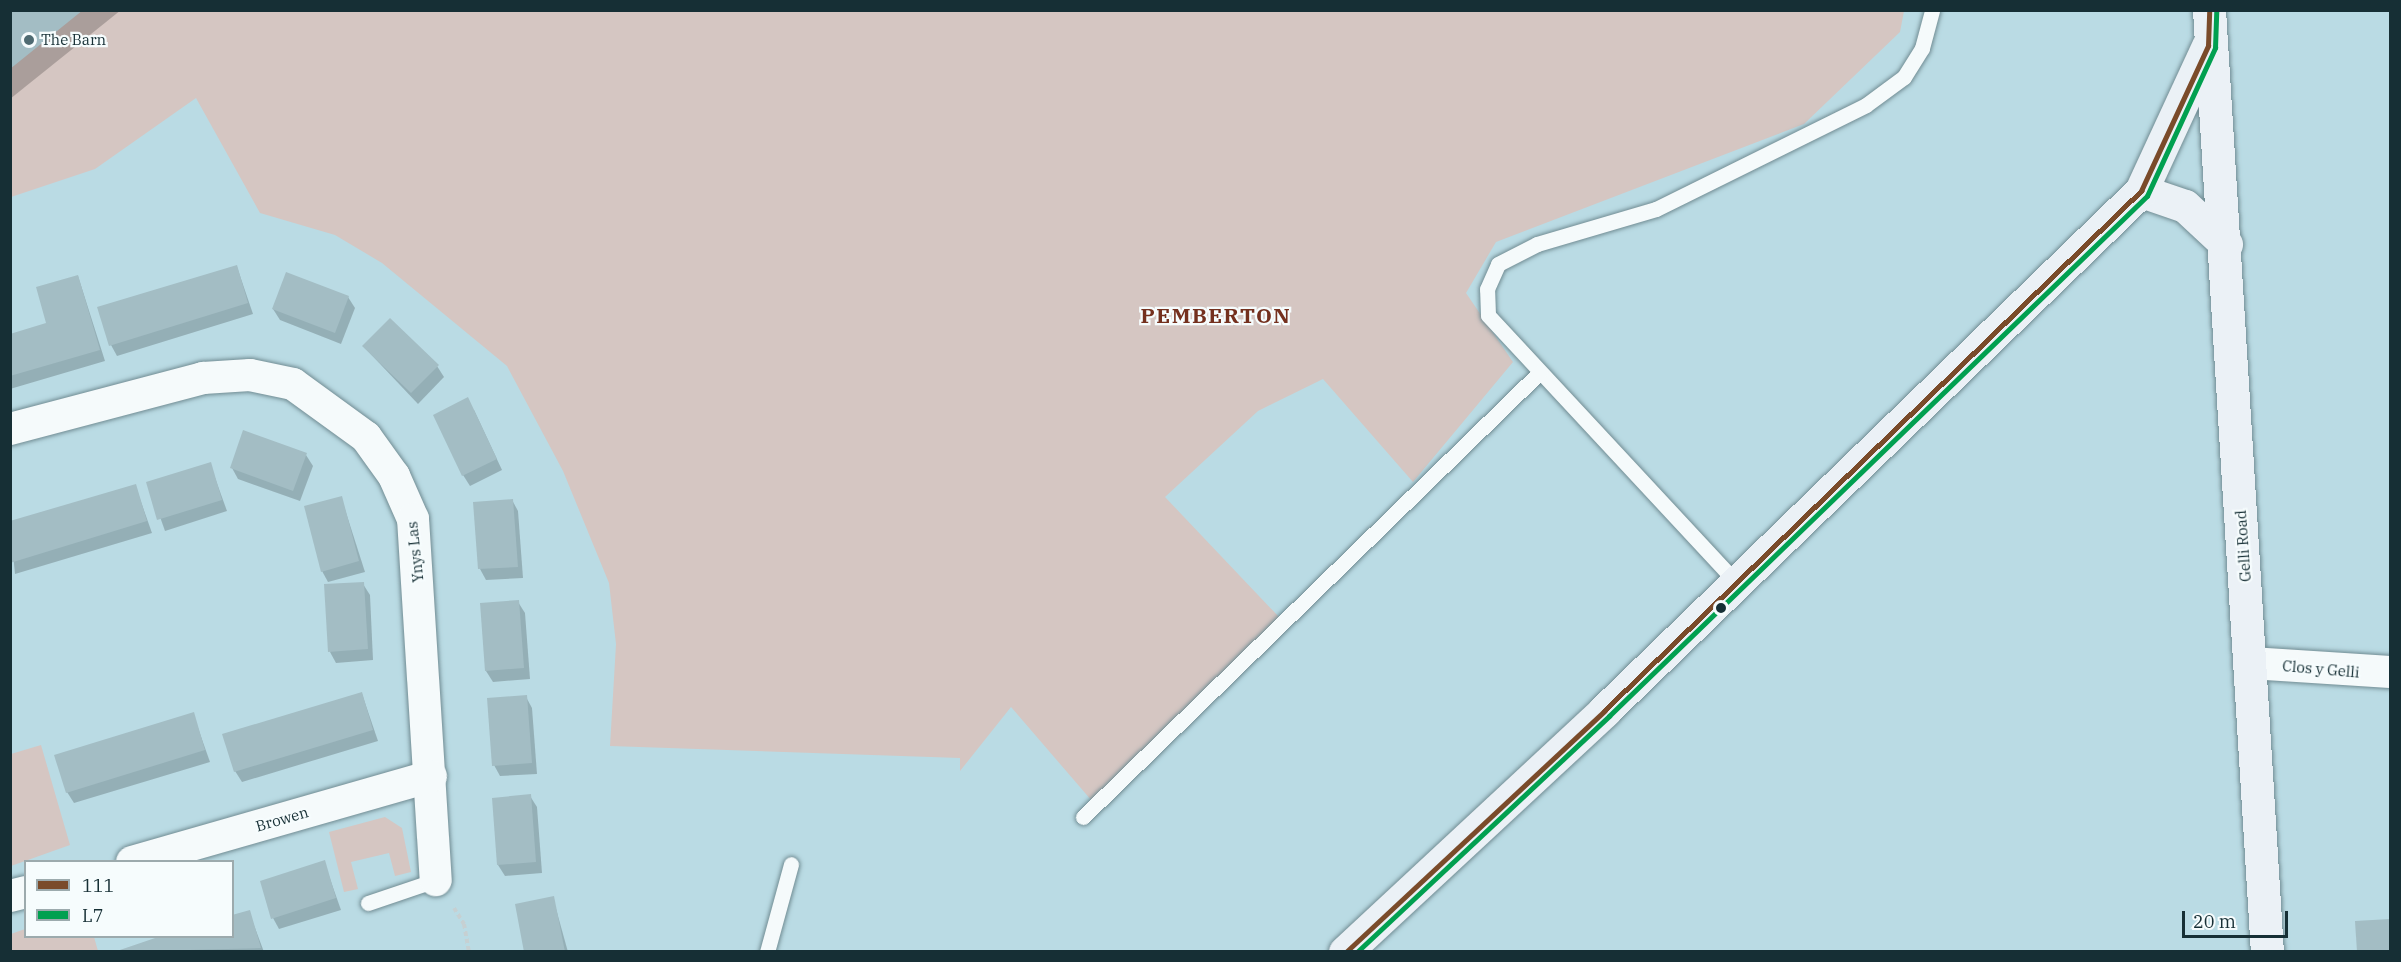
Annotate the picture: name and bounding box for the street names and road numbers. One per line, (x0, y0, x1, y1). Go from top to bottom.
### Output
street label: Gelli Road (2232, 510, 2254, 582)
street label: Ynys Las (403, 521, 427, 583)
street label: Clos y Gelli (2282, 657, 2360, 681)
street label: Browen (253, 803, 311, 835)

